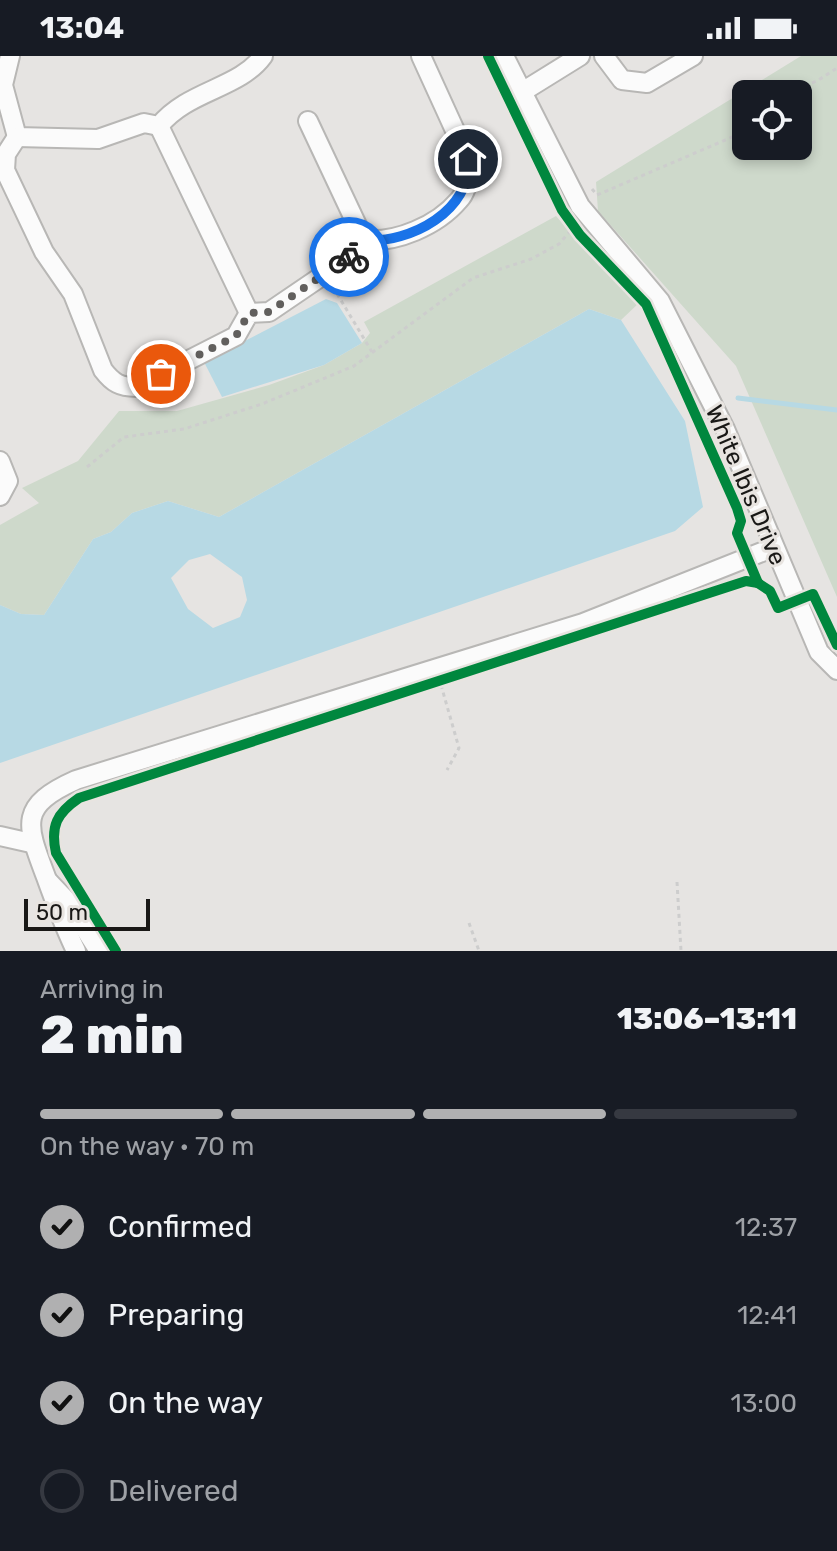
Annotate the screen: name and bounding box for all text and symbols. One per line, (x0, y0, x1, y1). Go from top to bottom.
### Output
text: 13:04 (40, 10, 124, 46)
map controls (732, 80, 812, 160)
button: locate (732, 80, 812, 160)
pin (434, 125, 502, 193)
icon: home (446, 137, 490, 181)
courier (309, 217, 389, 297)
icon: bike (327, 235, 371, 279)
pin (127, 340, 195, 408)
icon: bag (139, 352, 183, 396)
street label: White Ibis Drive (700, 401, 792, 569)
scale bar (24, 895, 150, 931)
text: 50 m (36, 899, 88, 926)
text: Arriving in (40, 974, 164, 1005)
text: 13:06–13:11 (617, 1001, 797, 1037)
text: 2 min (40, 1004, 184, 1066)
text: On the way · 70 m (40, 1131, 254, 1162)
icon: check (40, 1205, 84, 1249)
text: Confirmed (108, 1209, 252, 1245)
text: 12:37 (735, 1212, 797, 1243)
icon: check (40, 1293, 84, 1337)
text: Preparing (108, 1297, 244, 1333)
text: 12:41 (737, 1300, 797, 1331)
icon: check (40, 1381, 84, 1425)
text: On the way (108, 1385, 263, 1421)
text: 13:00 (731, 1388, 797, 1419)
text: Delivered (108, 1473, 239, 1509)

